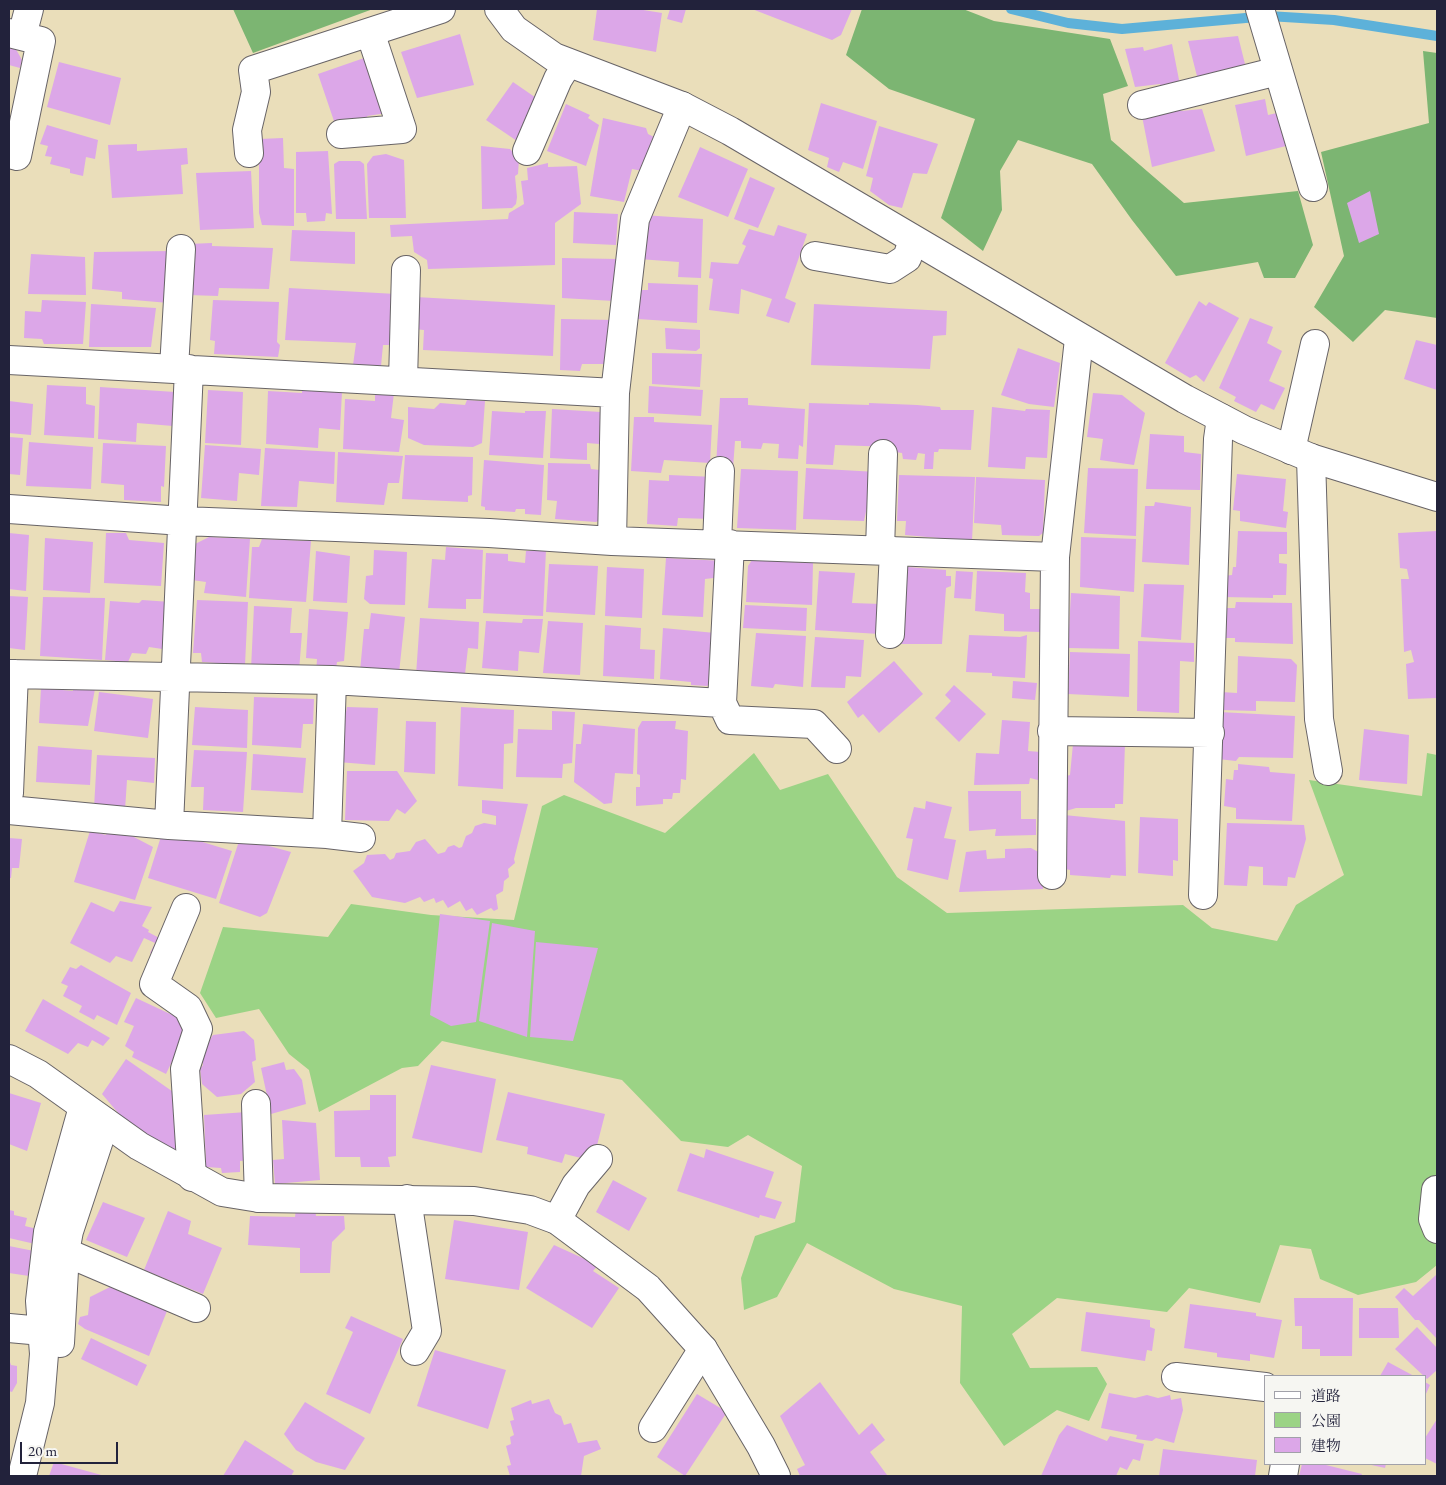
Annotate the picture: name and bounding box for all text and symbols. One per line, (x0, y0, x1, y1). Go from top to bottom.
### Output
legend (1264, 1375, 1426, 1465)
text: 道路 (1311, 1386, 1341, 1405)
text: 公園 (1311, 1411, 1341, 1430)
scale bar (22, 1432, 120, 1464)
text: 建物 (1311, 1436, 1341, 1455)
text: 20 m (28, 1441, 57, 1460)

